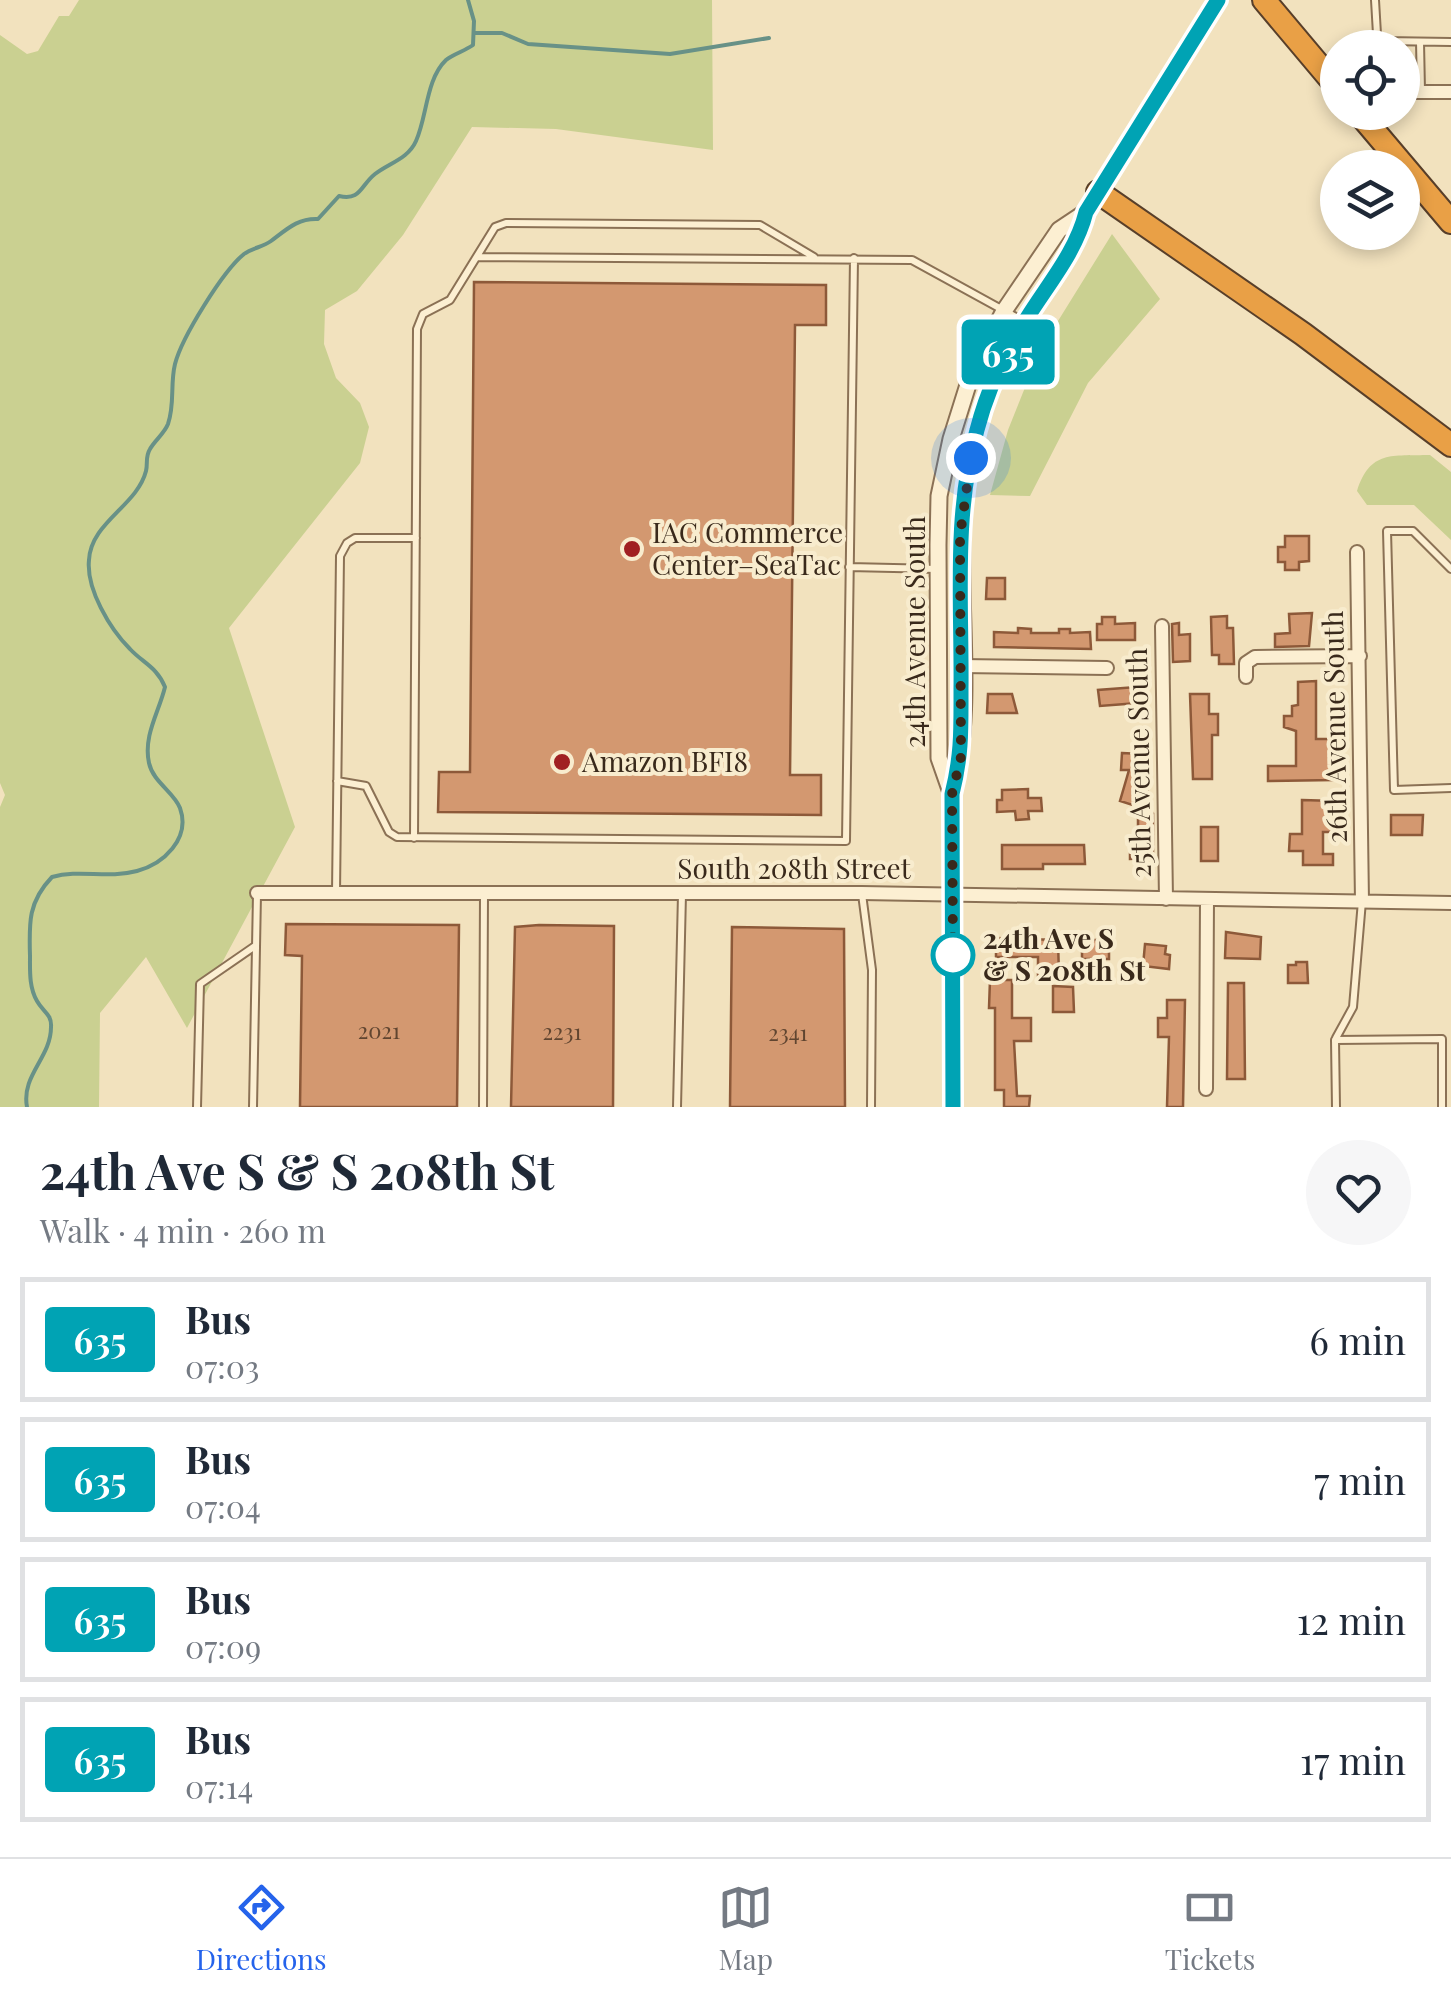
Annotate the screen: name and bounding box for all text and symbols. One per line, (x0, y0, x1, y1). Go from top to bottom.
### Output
map controls (1320, 30, 1420, 250)
button: locate (1320, 30, 1420, 130)
button: layers (1320, 150, 1420, 250)
line badge: 635 (950, 320, 1066, 384)
text: 635 (982, 329, 1034, 376)
your location (946, 433, 996, 483)
place label: IAC Commerce Center–SeaTac (652, 513, 843, 582)
street label: 24th Avenue South (895, 515, 932, 748)
marker: IAC Commerce Center–SeaTac (621, 538, 643, 560)
street label: 26th Avenue South (1313, 610, 1354, 844)
street label: 25th Avenue South (1117, 647, 1158, 878)
place label: Amazon BFI8 (581, 742, 748, 779)
marker: Amazon BFI8 (551, 751, 573, 773)
street label: South 208th Street (677, 849, 912, 886)
place label: 24th Ave S & S 208th St (983, 919, 1145, 988)
marker: 24th Ave S & S 208th St (932, 934, 974, 976)
house number: 2021 (358, 1015, 400, 1045)
house number: 2231 (542, 1016, 582, 1046)
house number: 2341 (768, 1017, 808, 1047)
text: 24th Ave S & S 208th St (40, 1138, 554, 1202)
button: heart (1306, 1140, 1411, 1245)
text: Walk · 4 min · 260 m (40, 1208, 326, 1251)
text: Bus (185, 1293, 251, 1344)
text: 6 min (1309, 1314, 1406, 1365)
text: 635 (74, 1316, 126, 1363)
text: 07:03 (185, 1344, 259, 1387)
text: Bus (185, 1433, 251, 1484)
text: 7 min (1314, 1454, 1406, 1505)
text: 635 (74, 1456, 126, 1503)
text: 07:04 (185, 1484, 261, 1527)
text: Bus (185, 1573, 251, 1624)
text: 12 min (1297, 1594, 1406, 1645)
text: 635 (74, 1596, 126, 1643)
text: 07:09 (185, 1624, 261, 1667)
text: Bus (185, 1713, 251, 1764)
text: 17 min (1300, 1734, 1406, 1785)
text: 635 (74, 1736, 126, 1783)
text: 07:14 (185, 1764, 253, 1807)
tab: Directions (196, 1880, 327, 1977)
tab: Map (718, 1880, 773, 1977)
tab: Tickets (1165, 1880, 1255, 1977)

